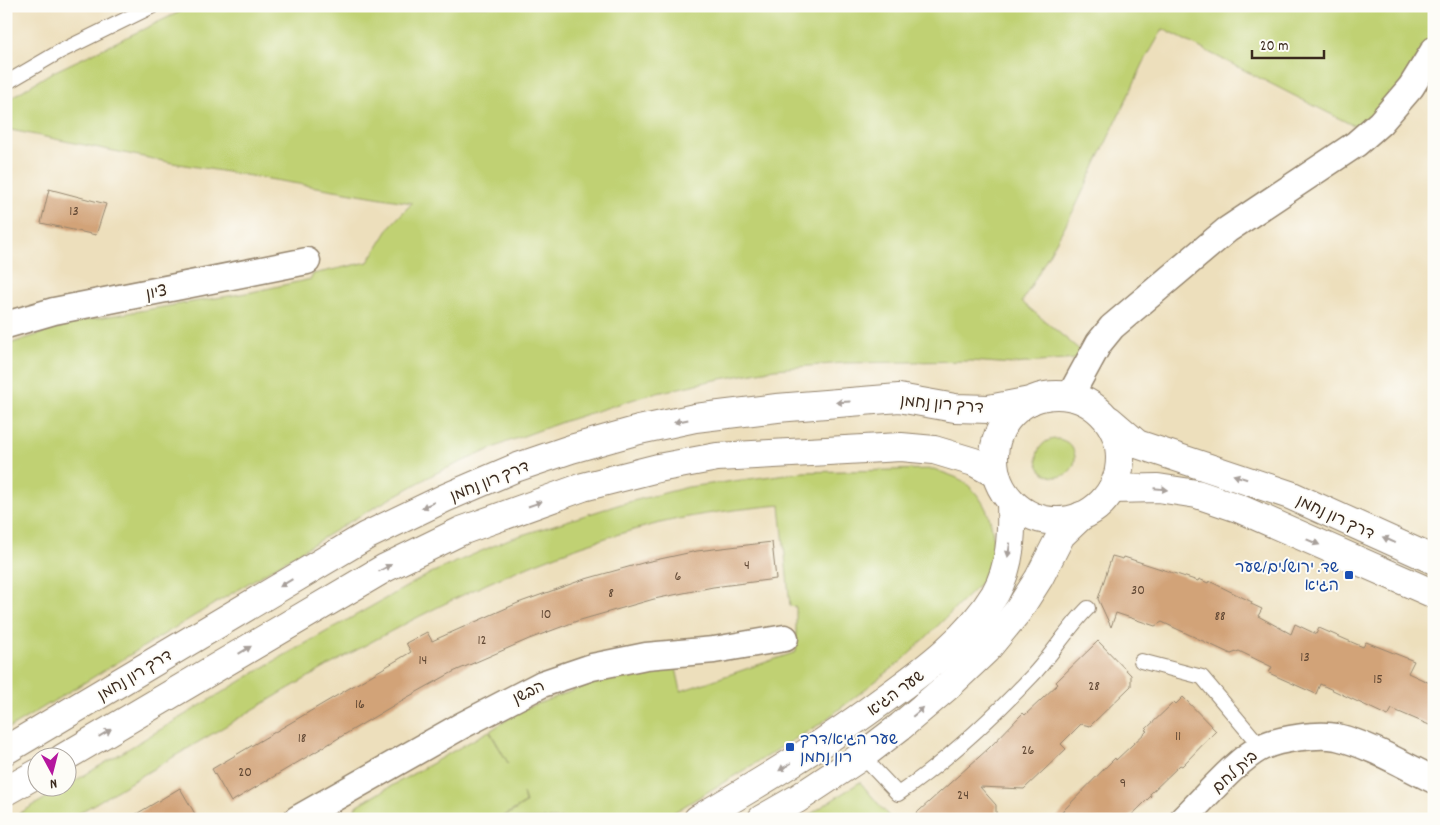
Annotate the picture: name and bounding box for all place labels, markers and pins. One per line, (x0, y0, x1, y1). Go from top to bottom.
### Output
place label: שד. ירושלים/שער הגיא (1235, 557, 1339, 598)
marker: שד. ירושלים/שער הגיא (1343, 569, 1355, 581)
place label: שער הגיא/דרך רון נחמן (800, 729, 898, 770)
marker: שער הגיא/דרך רון נחמן (784, 741, 796, 753)

